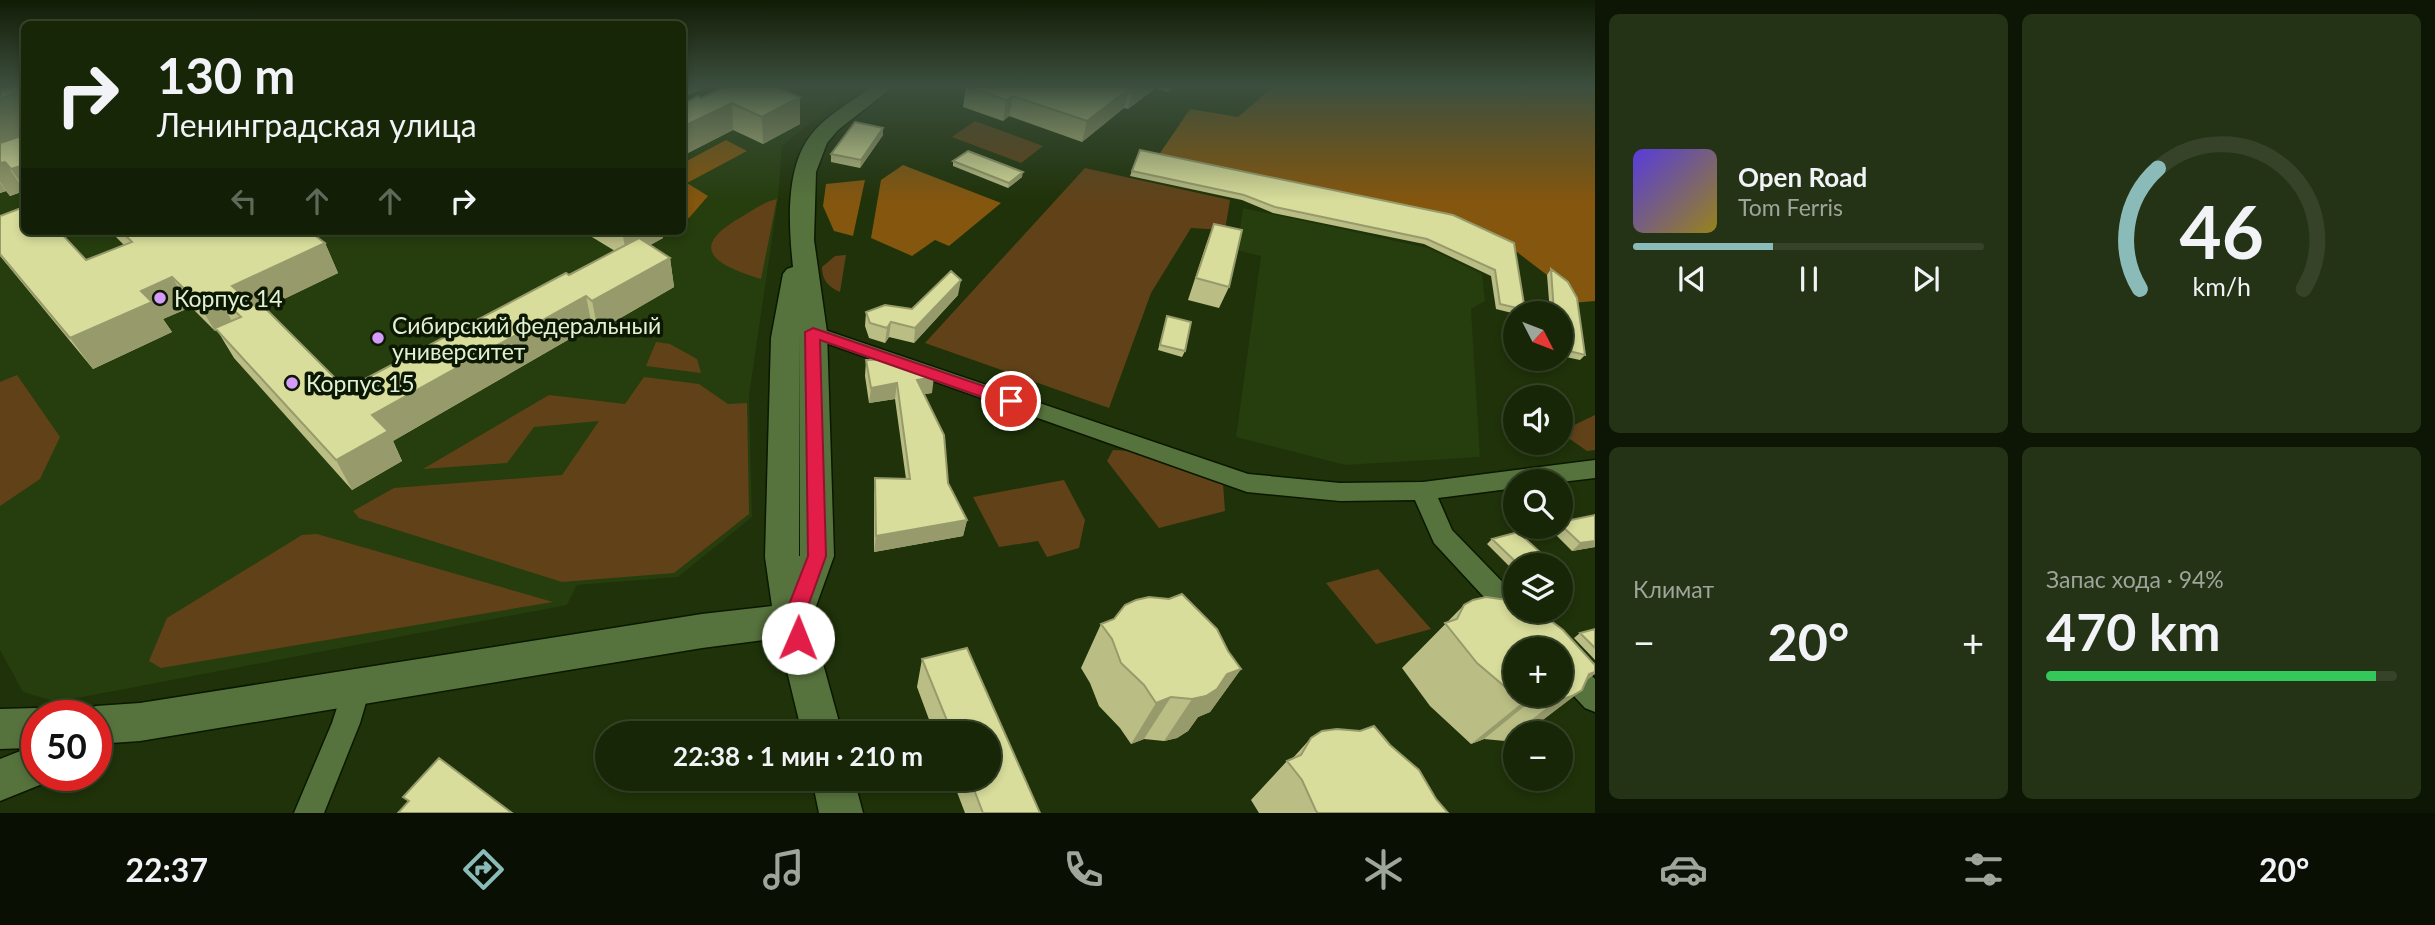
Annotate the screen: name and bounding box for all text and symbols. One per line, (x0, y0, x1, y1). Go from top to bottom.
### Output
text: 130 m (157, 46, 295, 104)
icon: right (42, 49, 133, 140)
text: Ленинградская улица (157, 105, 477, 144)
text: Open Road (1738, 161, 1867, 193)
icon: left (225, 182, 263, 220)
icon: ahead (298, 182, 336, 220)
icon: ahead (371, 182, 409, 220)
icon: right (444, 182, 482, 220)
text: 46 (2179, 188, 2264, 276)
text: Tom Ferris (1738, 193, 1843, 221)
icon: previous (1673, 260, 1711, 298)
icon: pause (1790, 260, 1828, 298)
icon: next (1907, 260, 1945, 298)
text: km/h (2192, 271, 2251, 301)
place label: Корпус 14 (174, 284, 283, 312)
marker: Корпус 14 (152, 290, 168, 306)
north arrow (1503, 301, 1573, 371)
map controls (1503, 301, 1573, 791)
place label: Сибирский федеральный университет (392, 311, 661, 365)
marker: Сибирский федеральный университет (370, 330, 386, 346)
place label: Корпус 15 (306, 369, 415, 397)
pin (981, 371, 1041, 431)
marker: Корпус 15 (284, 375, 300, 391)
icon: arrive (992, 382, 1030, 420)
button: sound (1503, 385, 1573, 455)
button: search (1503, 469, 1573, 539)
button: layers (1503, 553, 1573, 623)
text: Запас хода · 94% (2046, 565, 2224, 593)
text: Климат (1633, 575, 1714, 603)
text: 470 km (2046, 600, 2220, 662)
position arrow (761, 601, 835, 675)
text: 20° (1768, 610, 1849, 672)
text: − (1633, 619, 1655, 665)
text: + (1962, 619, 1984, 665)
button: + (1503, 637, 1573, 707)
speed limit sign: 50 (21, 700, 112, 791)
button: − (1503, 721, 1573, 791)
text: 22:38 · 1 мин · 210 m (673, 740, 923, 772)
icon: directions (459, 845, 508, 894)
icon: music (759, 845, 808, 894)
icon: phone (1059, 845, 1108, 894)
icon: climate (1359, 845, 1408, 894)
icon: car (1659, 845, 1708, 894)
icon: filters (1959, 845, 2008, 894)
text: 22:37 (126, 850, 208, 889)
text: 20° (2259, 850, 2309, 889)

